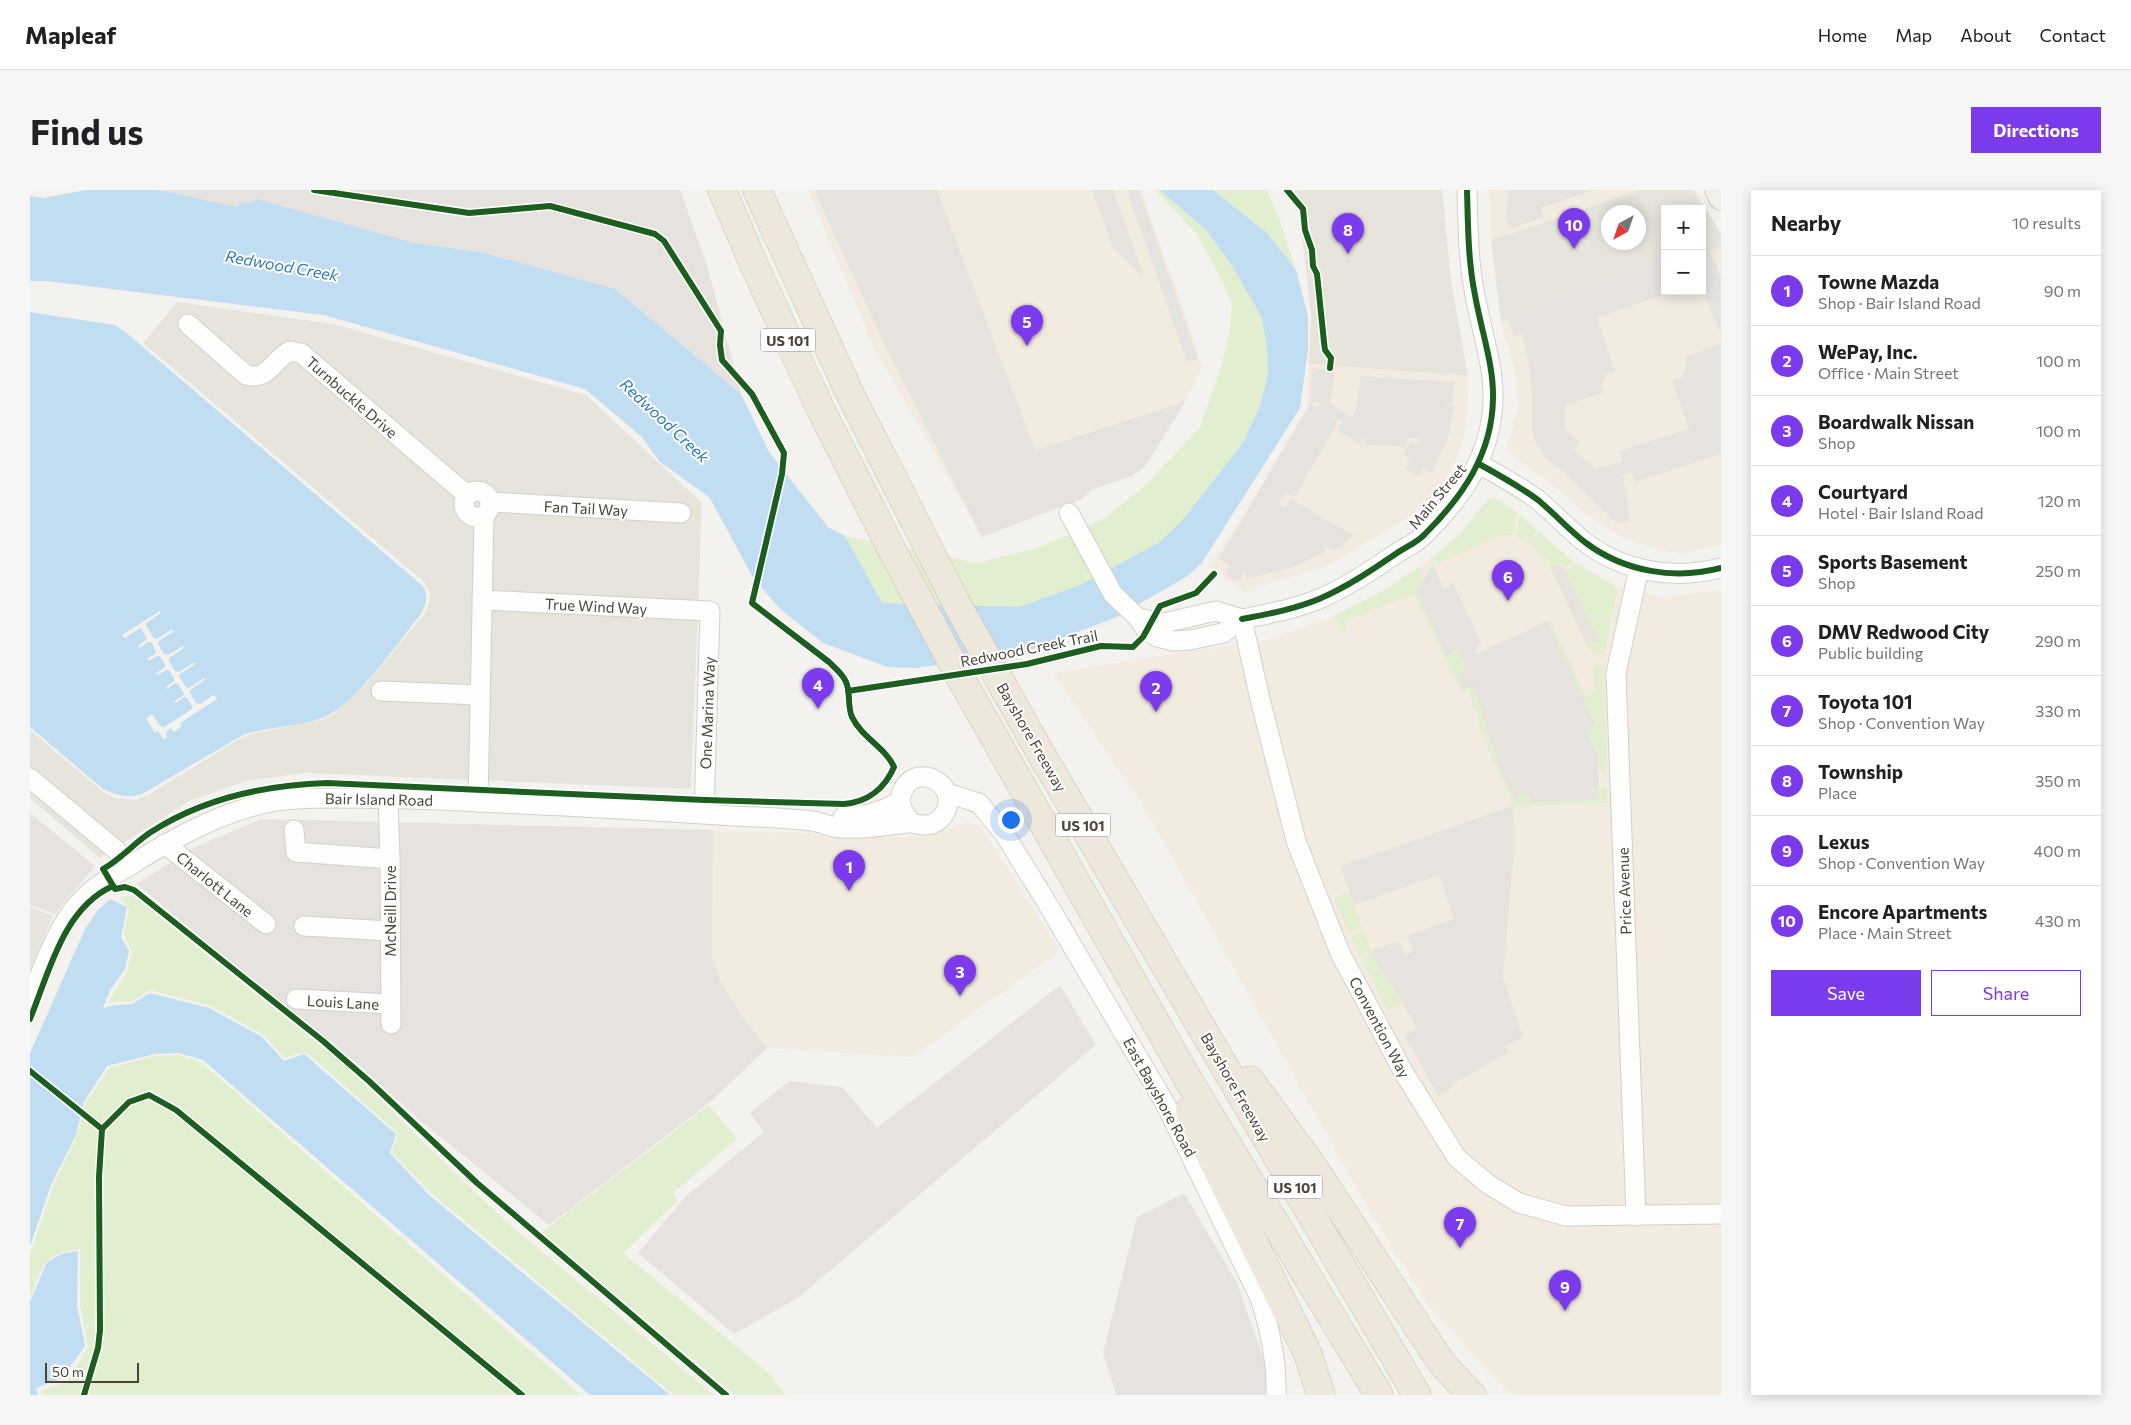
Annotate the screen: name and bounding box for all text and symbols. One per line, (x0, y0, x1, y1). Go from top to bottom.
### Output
text: Mapleaf (25, 20, 116, 49)
text: Home (1818, 24, 1867, 46)
text: Map (1895, 24, 1932, 46)
text: About (1960, 24, 2012, 46)
text: Contact (2040, 24, 2106, 46)
button: Directions (1971, 107, 2101, 153)
text: Find us (30, 109, 144, 152)
north arrow (1601, 205, 1646, 250)
map controls (1661, 205, 1706, 295)
button: + (1661, 205, 1706, 250)
pin: 10 (1558, 208, 1590, 249)
text: Nearby (1771, 210, 1841, 235)
pin: 8 (1332, 213, 1364, 254)
text: 10 results (2012, 213, 2081, 232)
water label: Redwood Creek (224, 246, 340, 284)
button: − (1661, 250, 1706, 295)
text: Towne Mazda (1818, 270, 1939, 293)
text: 1 (1783, 281, 1791, 300)
text: 90 m (2044, 281, 2081, 300)
text: Shop · Bair Island Road (1818, 293, 1981, 312)
pin: 5 (1011, 305, 1043, 346)
road number: US 101 (760, 328, 816, 352)
text: WePay, Inc. (1818, 340, 1918, 363)
text: 2 (1782, 351, 1792, 370)
text: 100 m (2036, 351, 2081, 370)
street label: Turnbuckle Drive (303, 352, 401, 442)
text: Office · Main Street (1818, 363, 1959, 382)
water label: Redwood Creek (617, 374, 714, 466)
text: Boardwalk Nissan (1818, 410, 1974, 433)
text: 3 (1782, 421, 1792, 440)
text: 100 m (2036, 421, 2081, 440)
text: Shop (1818, 433, 1856, 452)
street label: Main Street (1404, 460, 1470, 532)
text: Courtyard (1818, 480, 1908, 503)
text: 4 (1782, 491, 1792, 510)
text: 120 m (2038, 491, 2081, 510)
street label: Fan Tail Way (543, 497, 629, 519)
text: Hotel · Bair Island Road (1818, 503, 1984, 522)
text: Sports Basement (1818, 550, 1967, 573)
pin: 6 (1492, 560, 1524, 601)
text: 5 (1782, 561, 1792, 580)
text: 250 m (2035, 561, 2081, 580)
text: Shop (1818, 573, 1856, 592)
street label: True Wind Way (544, 594, 648, 618)
text: DMV Redwood City (1818, 620, 1989, 643)
street label: Redwood Creek Trail (959, 626, 1099, 670)
text: 6 (1782, 631, 1792, 650)
text: 290 m (2035, 631, 2081, 650)
text: Public building (1818, 643, 1923, 662)
street label: One Marina Way (696, 656, 718, 770)
pin: 4 (802, 668, 834, 709)
pin: 2 (1140, 671, 1172, 712)
street label: Bayshore Freeway (993, 679, 1071, 795)
text: Toyota 101 (1818, 690, 1913, 713)
text: 7 (1783, 701, 1791, 720)
text: 330 m (2035, 701, 2081, 720)
text: Shop · Convention Way (1818, 713, 1985, 732)
text: Township (1818, 760, 1903, 783)
text: 8 (1782, 771, 1792, 790)
text: 350 m (2035, 771, 2081, 790)
text: Place (1818, 783, 1857, 802)
street label: Bair Island Road (325, 789, 433, 809)
your location (998, 807, 1024, 833)
road number: US 101 (1056, 814, 1110, 836)
text: Lexus (1818, 830, 1870, 853)
text: 9 (1782, 841, 1792, 860)
text: 400 m (2033, 841, 2081, 860)
street label: Price Avenue (1613, 847, 1635, 935)
street label: Charlott Lane (173, 848, 257, 920)
pin: 1 (833, 850, 865, 891)
text: Shop · Convention Way (1818, 853, 1985, 872)
street label: McNeill Drive (381, 865, 399, 957)
text: Encore Apartments (1818, 900, 1987, 923)
text: 10 (1778, 911, 1796, 930)
text: 430 m (2035, 911, 2081, 930)
text: Place · Main Street (1818, 923, 1952, 942)
pin: 3 (944, 955, 976, 996)
button: Save (1771, 970, 1921, 1016)
button: Share (1931, 970, 2081, 1016)
street label: Convention Way (1346, 973, 1414, 1081)
street label: Louis Lane (306, 991, 380, 1013)
street label: Bayshore Freeway (1197, 1029, 1275, 1145)
street label: East Bayshore Road (1120, 1034, 1200, 1160)
road number: US 101 (1268, 1176, 1322, 1199)
pin: 7 (1444, 1207, 1476, 1248)
pin: 9 (1549, 1270, 1581, 1311)
scale bar (45, 1360, 139, 1383)
text: 50 m (52, 1363, 84, 1380)

